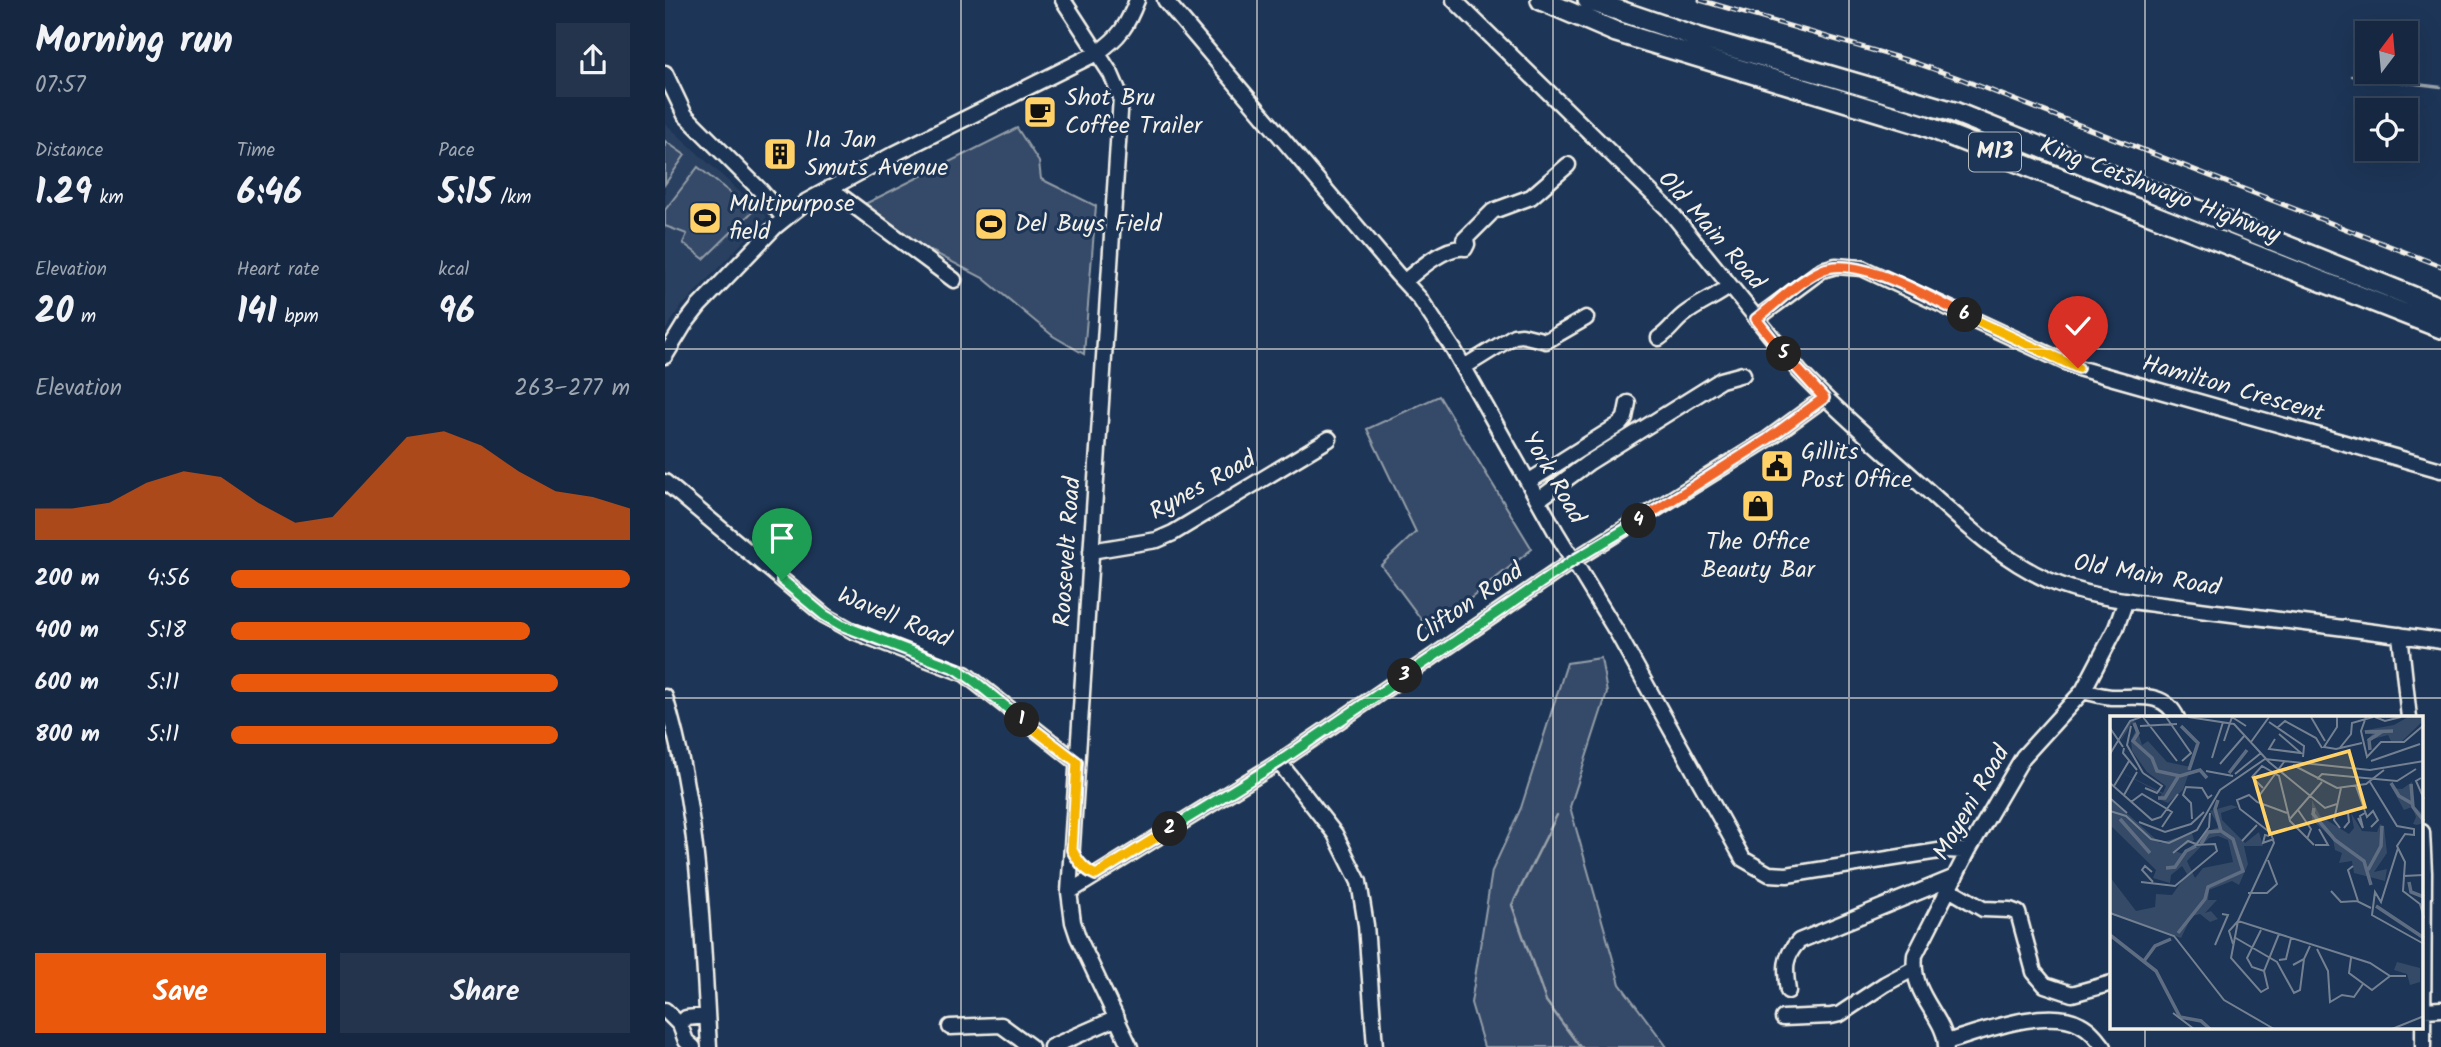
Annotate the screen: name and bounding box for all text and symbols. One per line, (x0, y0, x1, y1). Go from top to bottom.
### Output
text: Morning run (35, 12, 233, 72)
north arrow (2355, 21, 2419, 84)
map controls (2355, 21, 2418, 161)
button: share (556, 23, 630, 97)
text: 07:57 (35, 68, 86, 104)
place label: Shot Bru Coffee Trailer (1065, 79, 1204, 146)
cafe icon: Shot Bru Coffee Trailer (1021, 93, 1059, 131)
button: locate (2355, 98, 2418, 161)
place label: 11a Jan Smuts Avenue (805, 121, 948, 188)
street label: King Cetshwayo Highway (2034, 127, 2287, 255)
road number: M13 (1969, 132, 2021, 172)
building icon: 11a Jan Smuts Avenue (761, 135, 799, 173)
text: Distance (35, 136, 103, 166)
text: Time (237, 136, 275, 166)
text: Pace (438, 136, 475, 166)
street label: Old Main Road (1648, 162, 1775, 301)
text: 1.29 (35, 166, 92, 222)
text: 6:46 (237, 166, 302, 222)
text: 5:15 (438, 166, 493, 222)
text: km (92, 183, 124, 213)
text: /km (493, 183, 531, 213)
place label: Multipurpose field (729, 185, 855, 252)
sports icon: Multipurpose field (686, 199, 724, 237)
sports icon: Del Buys Field (972, 205, 1010, 243)
place label: Del Buys Field (1015, 205, 1163, 244)
text: Elevation (35, 255, 107, 285)
text: Heart rate (237, 255, 319, 285)
text: kcal (438, 255, 469, 285)
text: 20 (35, 285, 73, 341)
text: 141 (237, 285, 277, 341)
text: 96 (438, 285, 475, 341)
pin (2048, 296, 2108, 368)
pin: 6 (1947, 298, 1983, 332)
text: 6 (1959, 299, 1970, 329)
text: m (73, 302, 96, 332)
text: bpm (277, 302, 319, 332)
icon: check (2059, 307, 2097, 345)
pin: 5 (1767, 336, 1801, 372)
text: 5 (1779, 338, 1788, 368)
street label: Hamilton Crescent (2137, 344, 2329, 434)
text: Elevation (35, 371, 122, 407)
text: 263–277 m (515, 371, 630, 407)
street label: York Road (1511, 424, 1596, 533)
place label: Gillits Post Office (1801, 433, 1912, 500)
street label: Rynes Road (1142, 440, 1264, 531)
public building icon: Gillits Post Office (1758, 447, 1796, 485)
street label: Roosevelt Road (1043, 474, 1093, 628)
shop icon: The Office Beauty Bar (1739, 487, 1777, 525)
pin: 4 (1621, 504, 1657, 538)
text: 4 (1633, 505, 1644, 535)
pin (752, 508, 812, 580)
icon: arrive (763, 519, 801, 557)
place label: The Office Beauty Bar (1701, 523, 1817, 590)
street label: Old Main Road (2070, 544, 2225, 608)
street label: Clifton Road (1406, 552, 1533, 655)
text: 200 m (35, 561, 100, 597)
text: 4:56 (147, 561, 190, 597)
street label: Wavell Road (831, 577, 958, 660)
text: 400 m (35, 613, 99, 649)
text: 5:18 (147, 613, 186, 649)
pin: 3 (1387, 658, 1423, 694)
text: 3 (1399, 660, 1410, 690)
text: 600 m (35, 665, 99, 701)
text: 5:11 (147, 665, 179, 701)
pin: 1 (1005, 702, 1039, 738)
text: 1 (1019, 704, 1024, 734)
inset map (2110, 716, 2423, 1030)
text: 800 m (35, 717, 100, 753)
text: 5:11 (147, 717, 179, 753)
street label: Moyeni Road (1923, 737, 2021, 868)
pin: 2 (1153, 812, 1187, 846)
text: 2 (1164, 813, 1175, 843)
button: Save (35, 953, 326, 1033)
button: Share (340, 953, 630, 1033)

